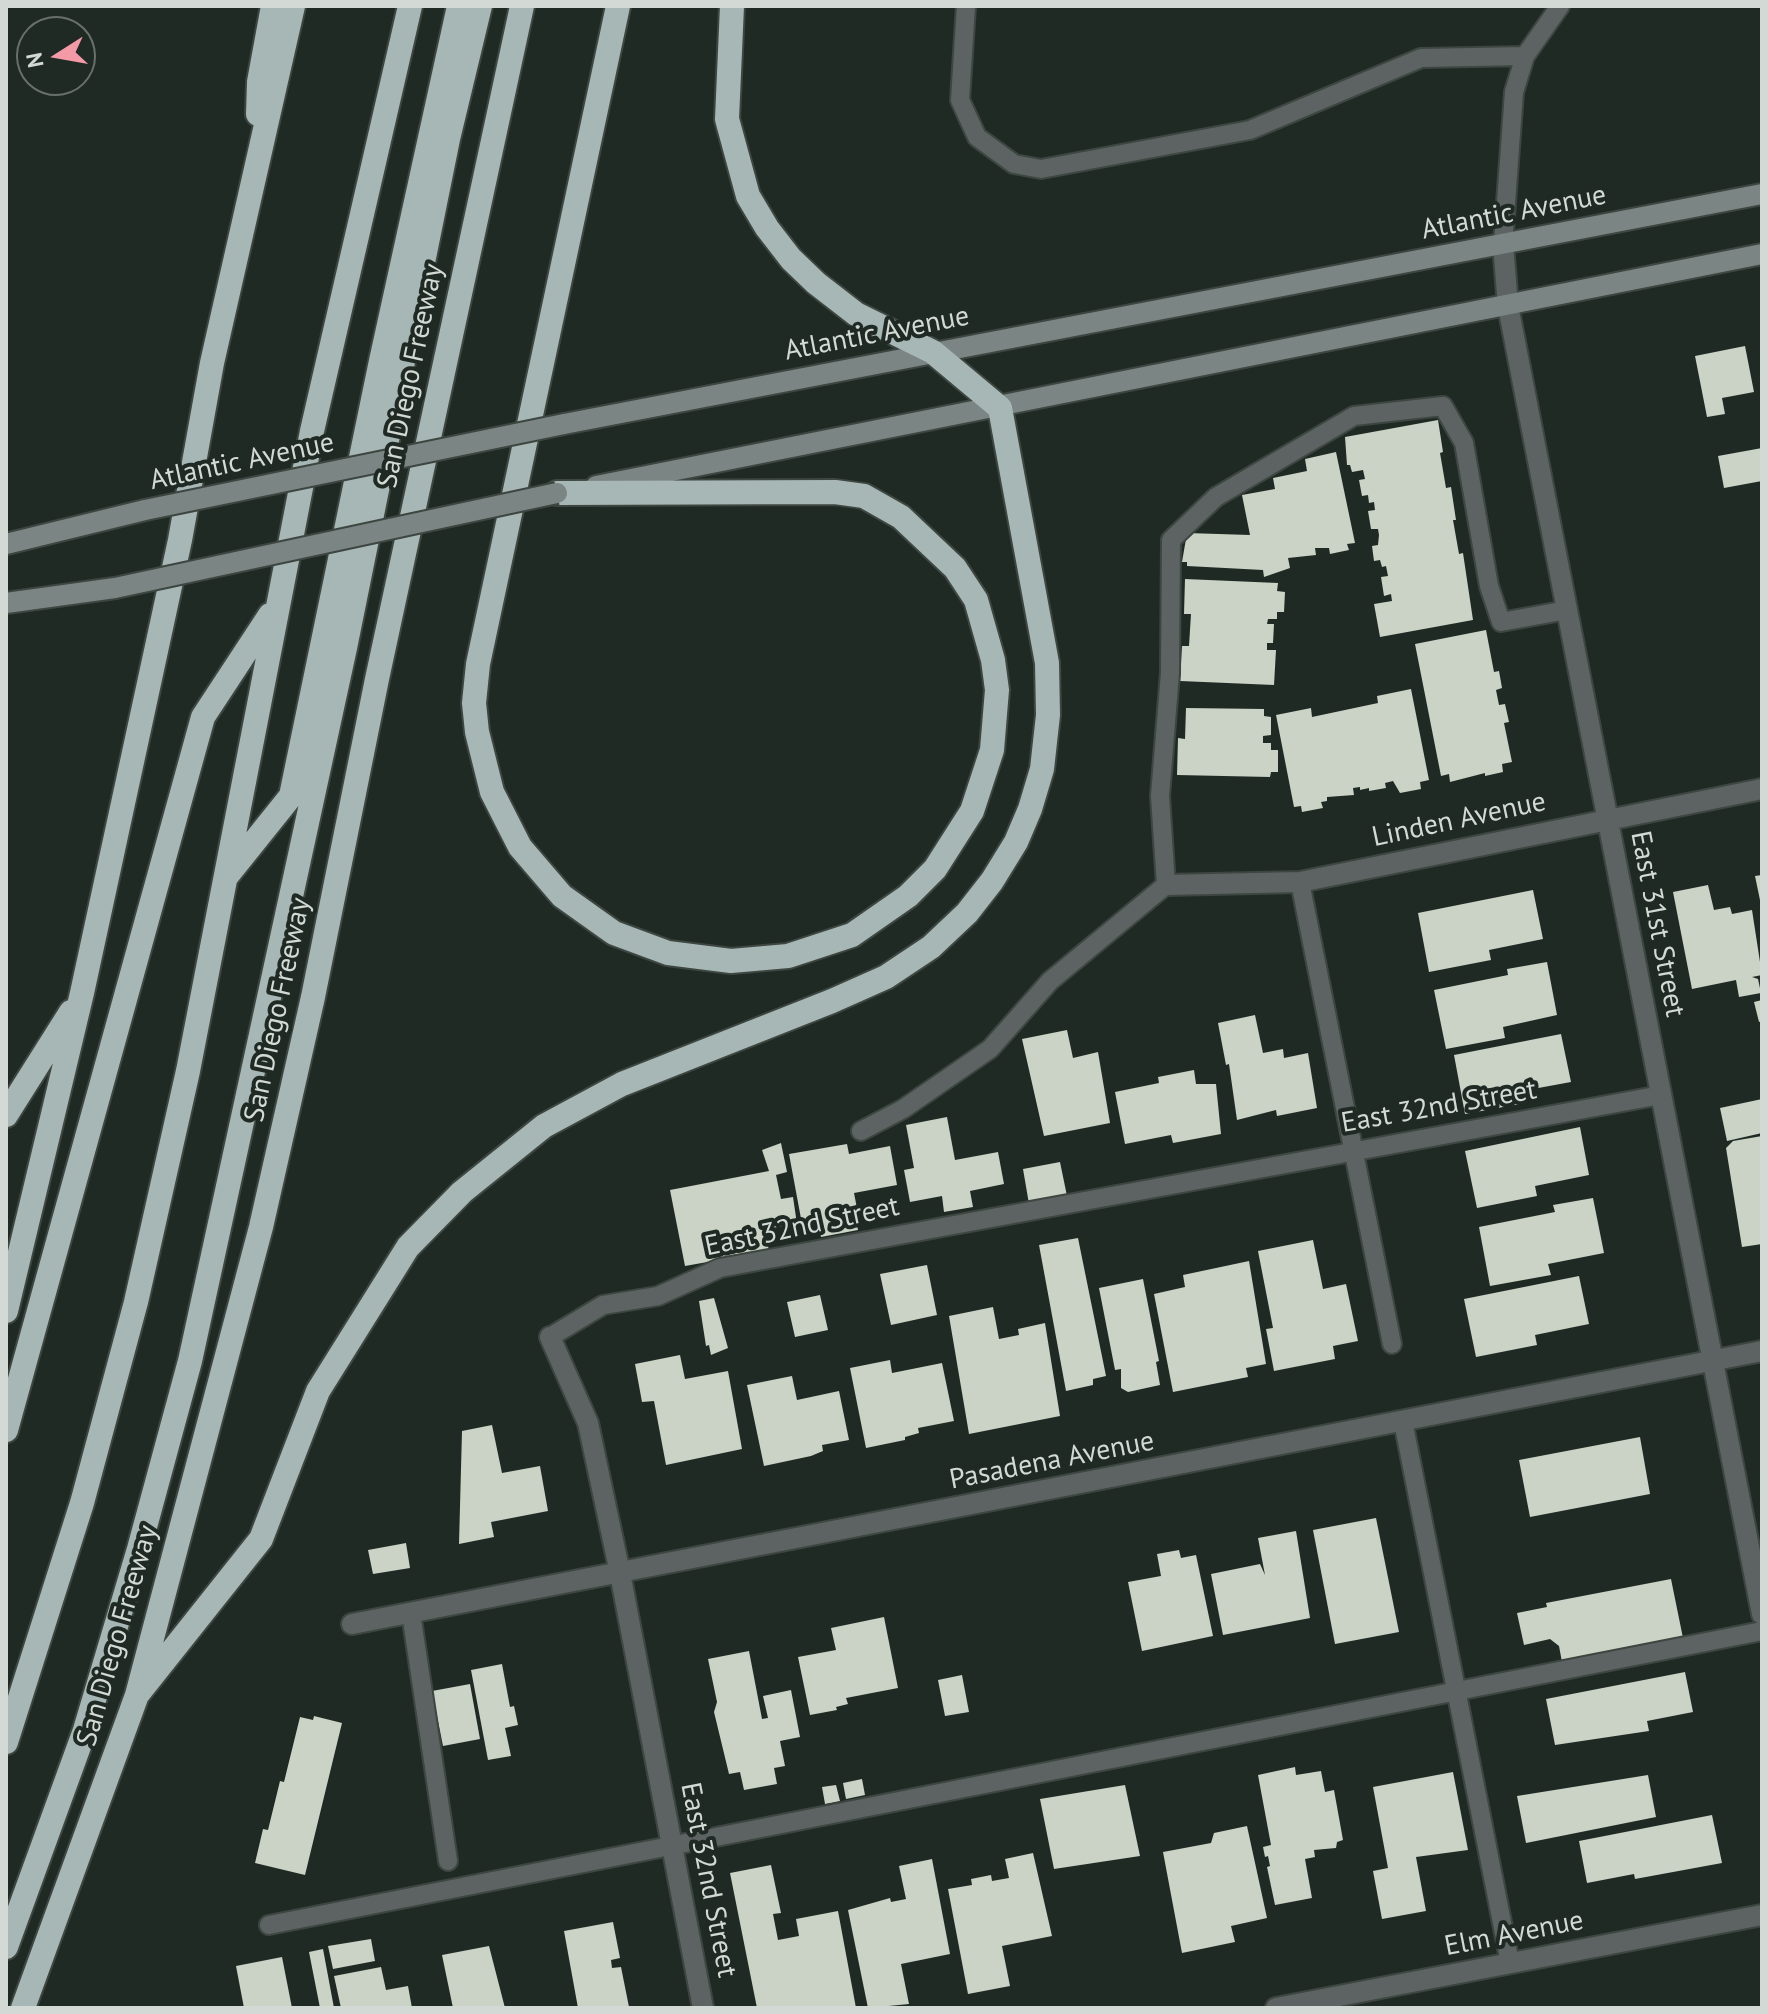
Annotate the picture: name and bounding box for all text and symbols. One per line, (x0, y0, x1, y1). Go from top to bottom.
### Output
north arrow (16, 16, 96, 96)
text: N (19, 50, 50, 70)
street label: Atlantic Avenue (1419, 179, 1609, 247)
street label: San Diego Freeway (371, 261, 451, 491)
street label: Atlantic Avenue (782, 300, 972, 368)
street label: Atlantic Avenue (147, 426, 337, 498)
street label: Linden Avenue (1369, 785, 1549, 855)
street label: East 31st Street (1623, 828, 1691, 1020)
street label: San Diego Freeway (238, 895, 318, 1125)
street label: East 32nd Street (1339, 1073, 1539, 1141)
street label: East 32nd Street (702, 1190, 902, 1264)
street label: Pasadena Avenue (947, 1425, 1157, 1497)
street label: San Diego Freeway (70, 1522, 166, 1750)
street label: East 32nd Street (673, 1780, 743, 1980)
street label: Elm Avenue (1442, 1904, 1586, 1964)

